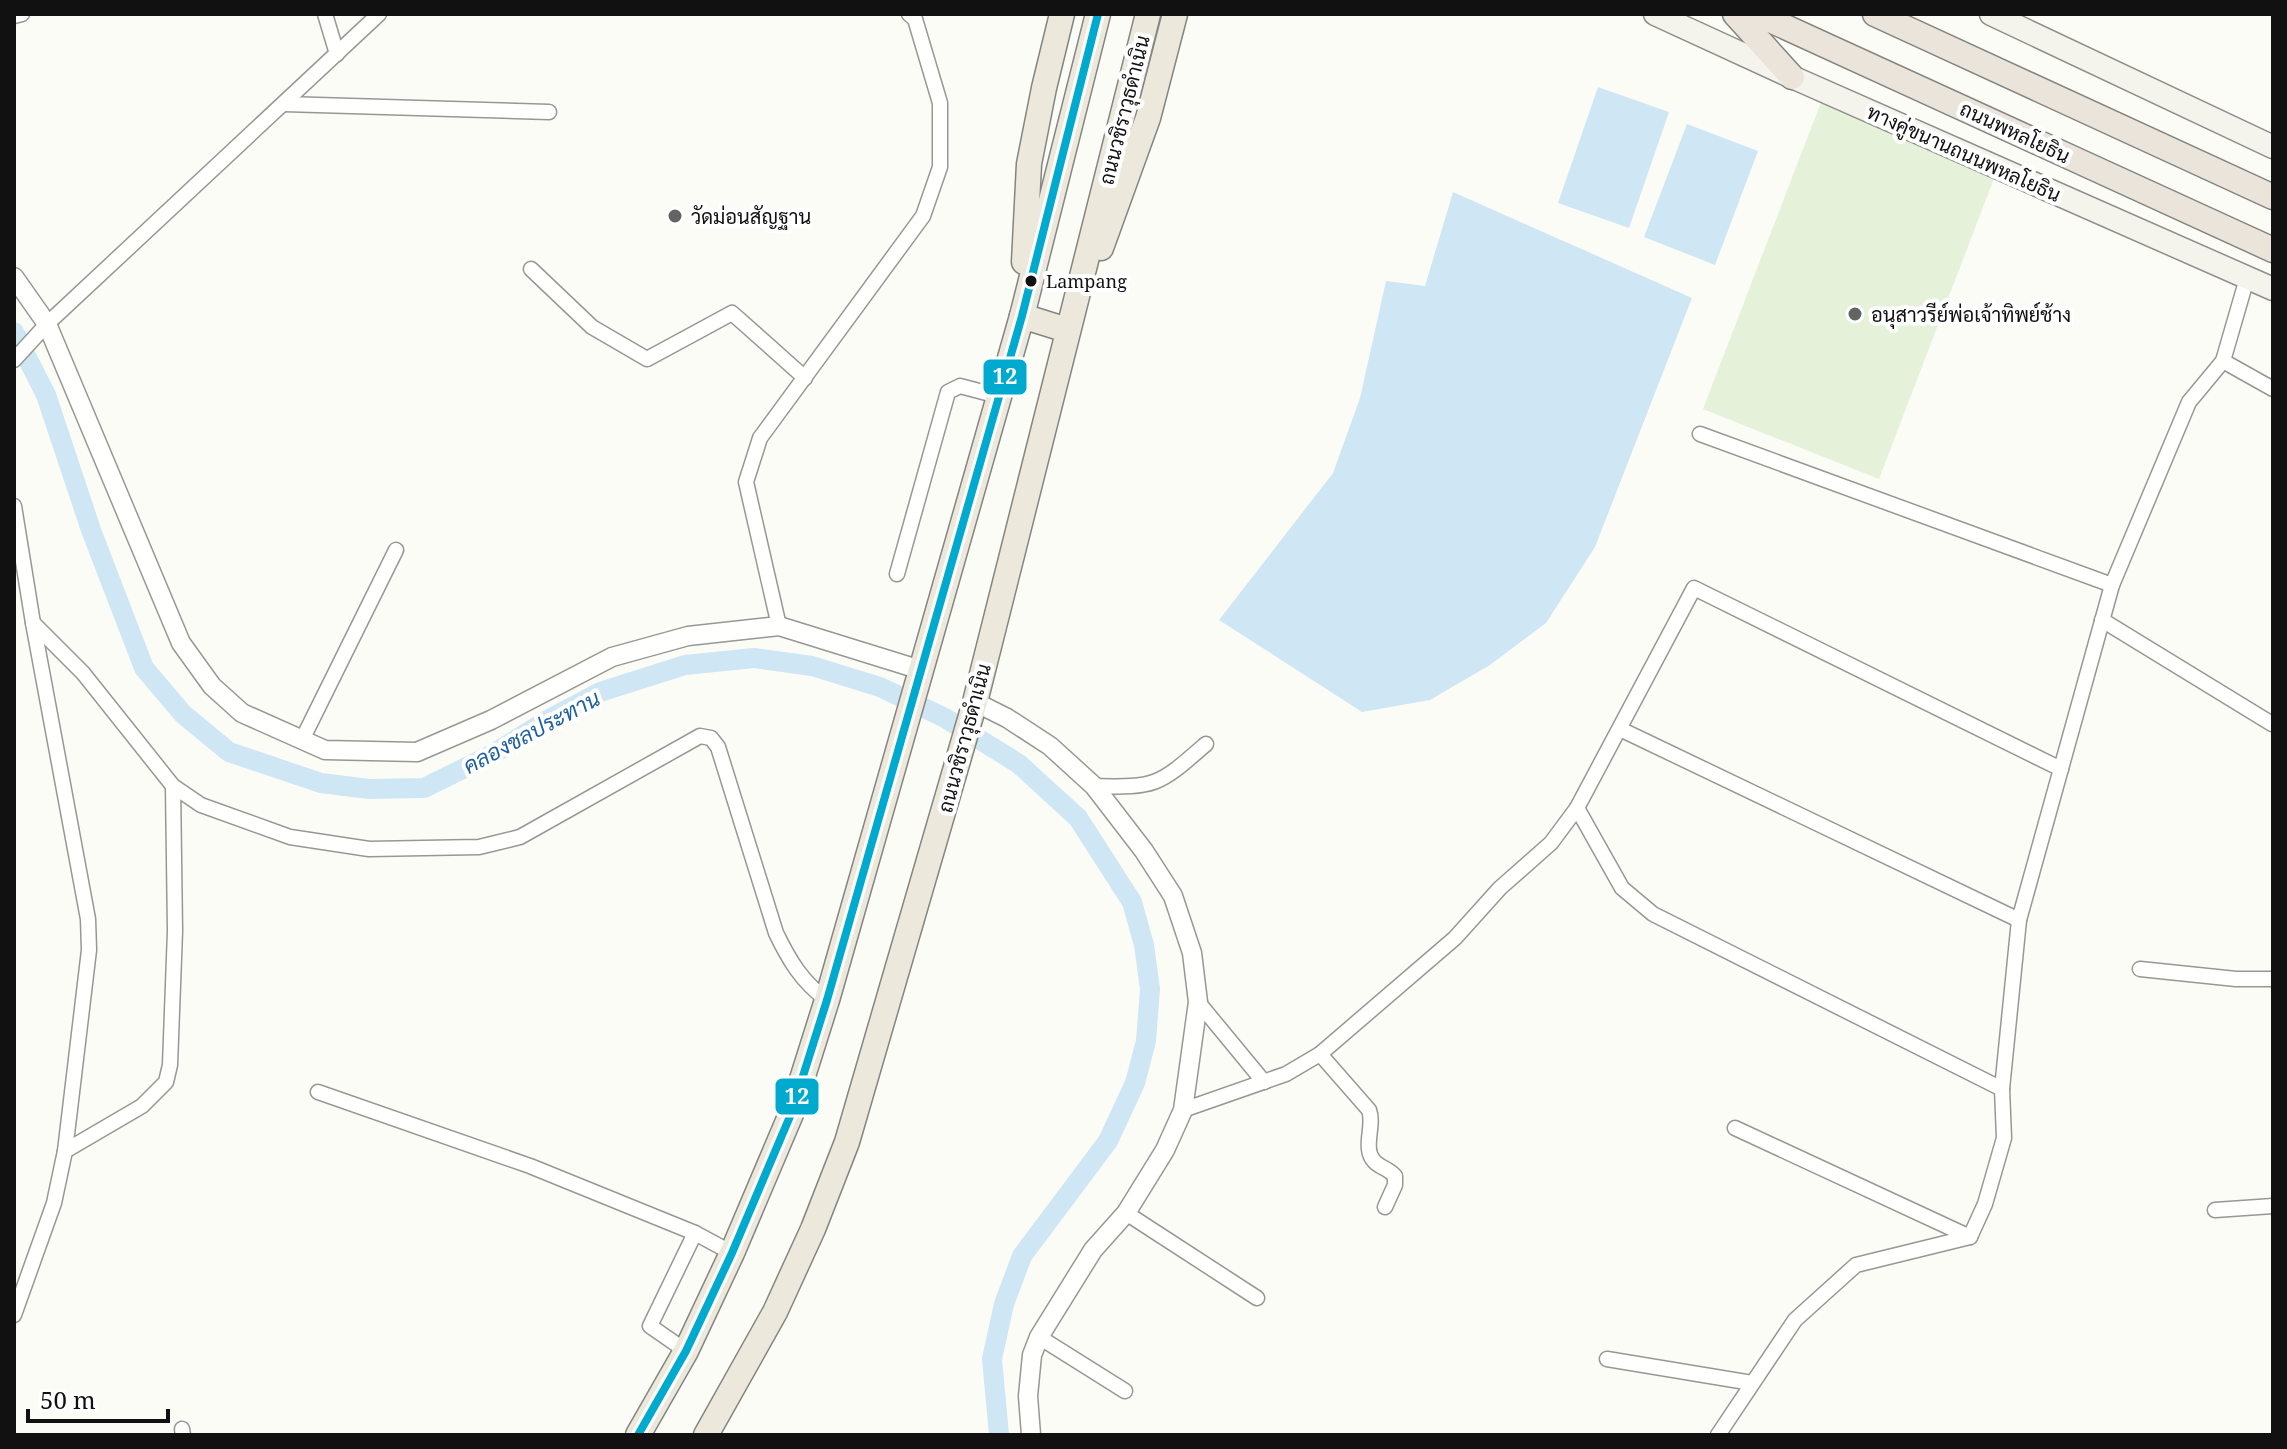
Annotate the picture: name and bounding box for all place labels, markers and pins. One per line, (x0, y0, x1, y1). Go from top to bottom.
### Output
place label: วัดม่อนสัญฐาน (691, 203, 811, 230)
marker: วัดม่อนสัญฐาน (666, 207, 684, 225)
place label: Lampang (1046, 269, 1127, 293)
marker: Lampang (1023, 273, 1039, 289)
place label: อนุสาวรีย์พ่อเจ้าทิพย์ช้าง (1871, 301, 2071, 329)
marker: อนุสาวรีย์พ่อเจ้าทิพย์ช้าง (1846, 305, 1864, 323)

